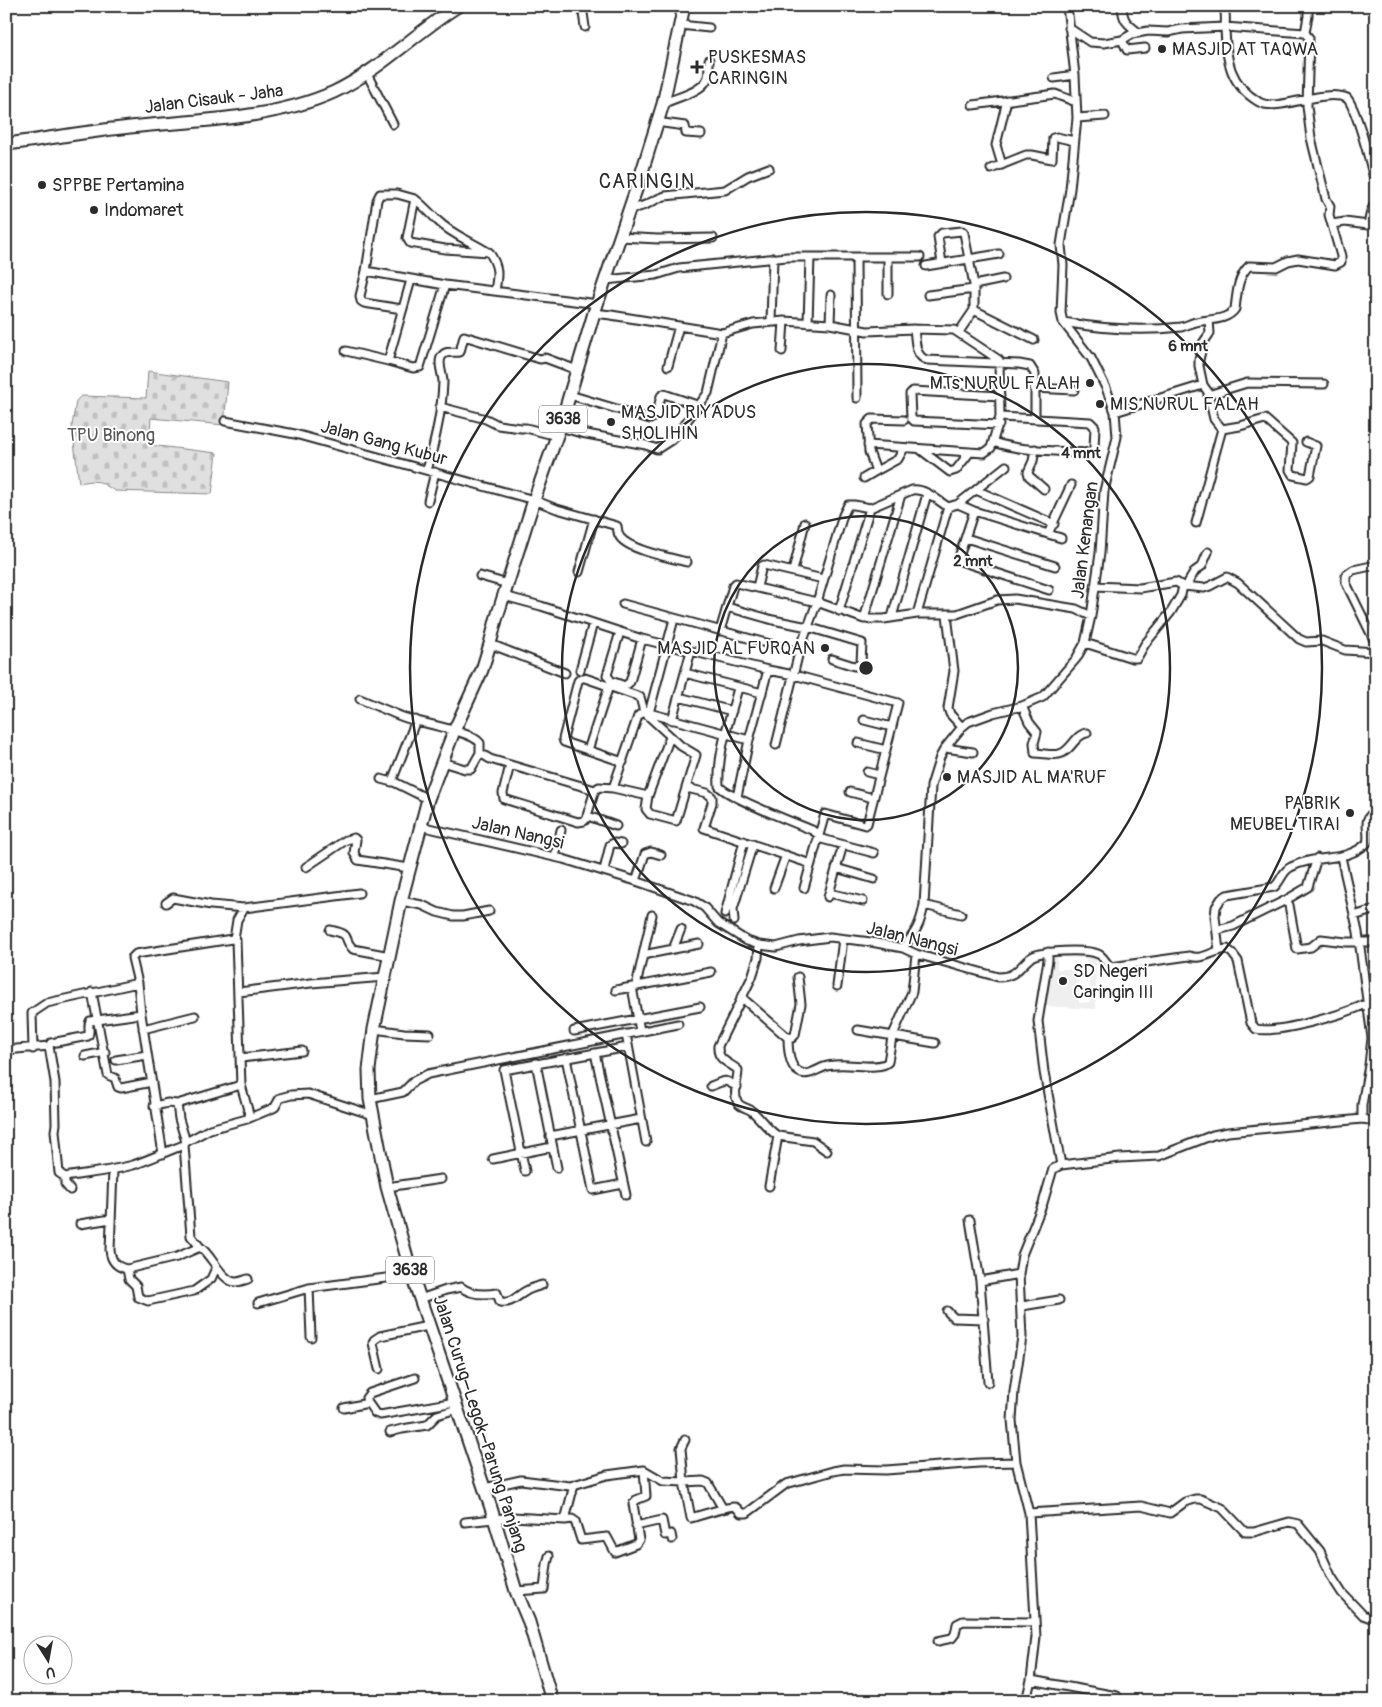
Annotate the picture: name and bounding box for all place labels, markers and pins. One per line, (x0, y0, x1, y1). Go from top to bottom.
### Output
place label: MASJID AT TAQWA (1172, 38, 1319, 61)
marker: MASJID AT TAQWA (1156, 43, 1168, 55)
place label: PUSKESMAS CARINGIN (708, 46, 806, 90)
marker: PUSKESMAS CARINGIN (690, 60, 704, 74)
place label: SPPBE Pertamina (52, 174, 184, 197)
marker: SPPBE Pertamina (36, 179, 48, 191)
place label: Indomaret (104, 199, 184, 222)
marker: Indomaret (88, 204, 100, 216)
place label: MTs NURUL FALAH (930, 372, 1080, 395)
marker: MTs NURUL FALAH (1084, 377, 1096, 389)
place label: MIS NURUL FALAH (1110, 393, 1259, 416)
marker: MIS NURUL FALAH (1094, 398, 1106, 410)
place label: MASJID RIYADUS SHOLIHIN (621, 401, 756, 445)
marker: MASJID RIYADUS SHOLIHIN (605, 416, 617, 428)
place label: MASJID AL FURQAN (657, 637, 815, 660)
marker: MASJID AL FURQAN (819, 642, 831, 654)
centre of rings (857, 659, 875, 677)
place label: MASJID AL MA'RUF (957, 766, 1107, 789)
marker: MASJID AL MA'RUF (941, 771, 953, 783)
place label: PABRIK MEUBEL TIRAI (1230, 792, 1340, 836)
marker: PABRIK MEUBEL TIRAI (1344, 807, 1356, 819)
place label: SD Negeri Caringin III (1073, 960, 1154, 1004)
marker: SD Negeri Caringin III (1057, 975, 1069, 987)

